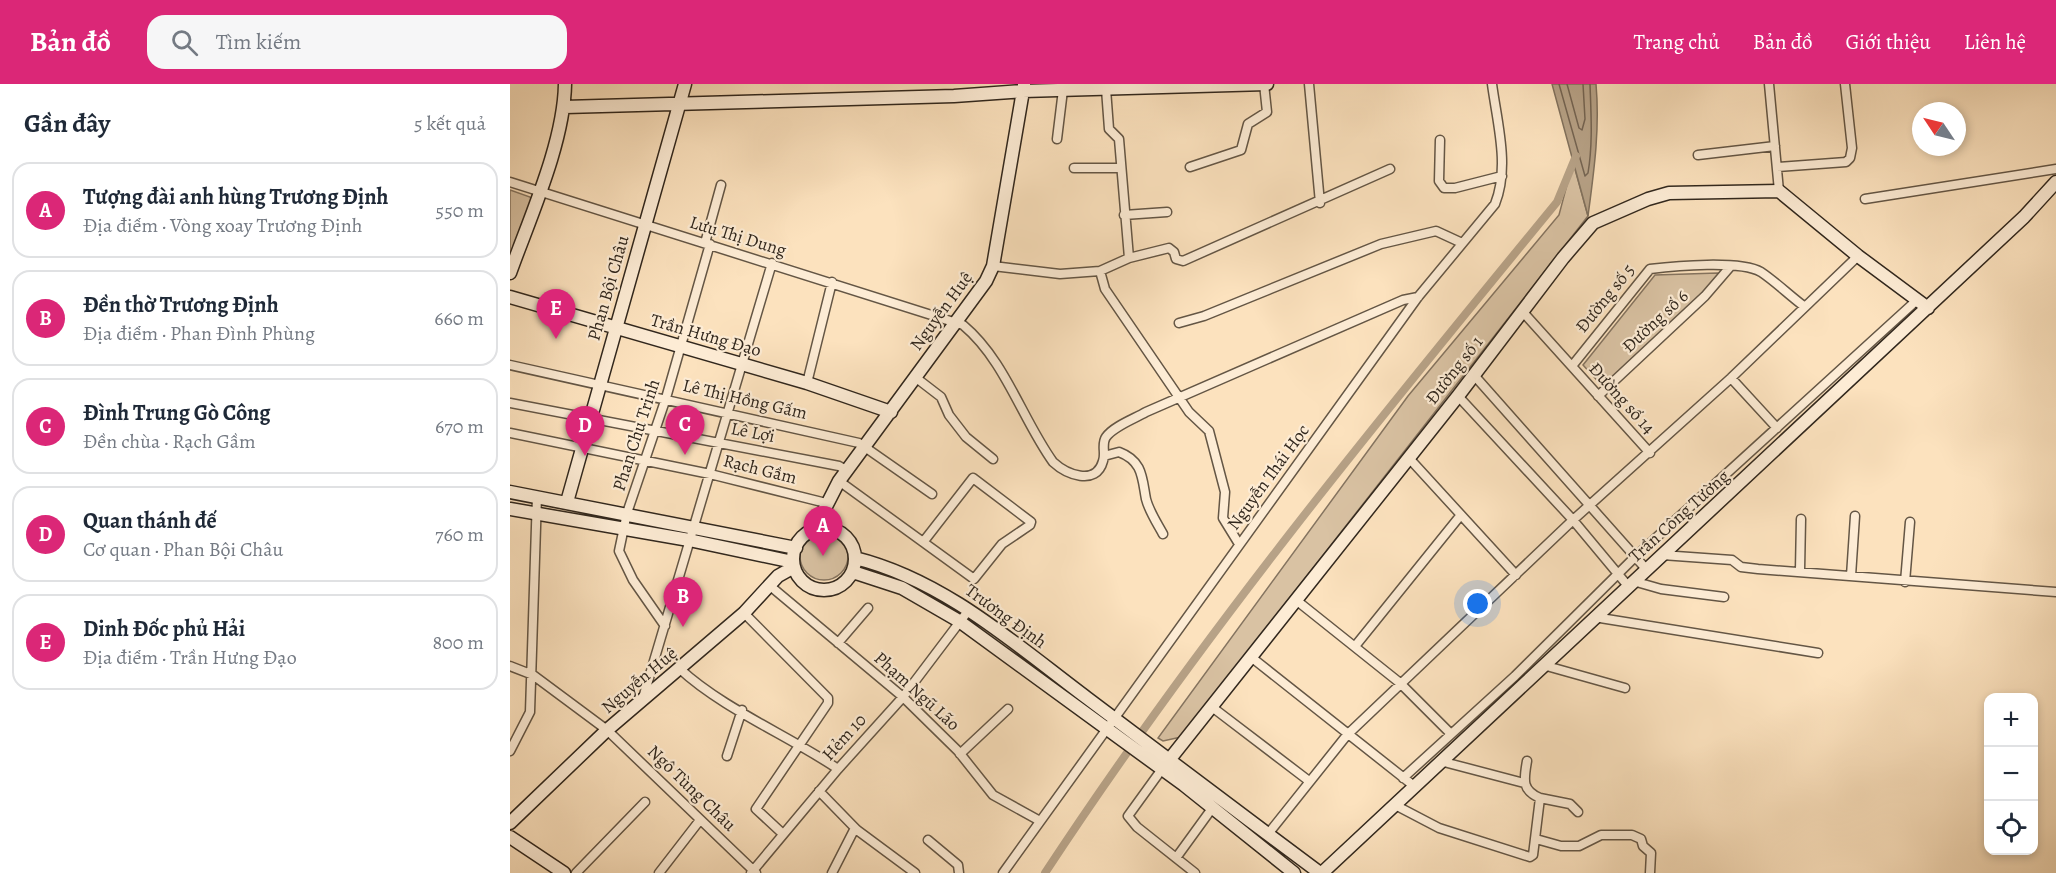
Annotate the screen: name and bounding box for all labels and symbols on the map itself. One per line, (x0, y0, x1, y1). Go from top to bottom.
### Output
north arrow (1912, 102, 1966, 156)
street label: Lưu Thị Dung (687, 210, 789, 262)
street label: Phan Bội Châu (582, 232, 635, 343)
street label: Đường số 5 (1570, 259, 1640, 337)
street label: Nguyễn Huệ (904, 267, 978, 355)
street label: Đường số 6 (1617, 284, 1693, 358)
pin: E (536, 290, 576, 339)
street label: Trần Hưng Đạo (648, 308, 764, 362)
street label: Đường số 1 (1420, 331, 1488, 409)
street label: Đường số 14 (1583, 357, 1661, 439)
street label: Lê Thị Hồng Gấm (680, 373, 810, 425)
street label: Phan Chu Trinh (607, 376, 665, 494)
pin: D (566, 406, 604, 456)
pin: C (666, 406, 705, 455)
street label: Lê Lợi (729, 416, 777, 448)
street label: Nguyễn Thái Học (1221, 419, 1315, 535)
street label: Rạch Gầm (721, 448, 799, 490)
street label: Trần Công Tường (1624, 464, 1734, 568)
pin: A (804, 506, 842, 556)
pin: B (664, 578, 702, 627)
street label: Trương Định (960, 578, 1052, 654)
your location (1463, 589, 1492, 618)
street label: Nguyễn Huệ (596, 641, 682, 719)
street label: Phạm Ngũ Lão (869, 646, 965, 736)
street label: Hẻm 10 (816, 708, 872, 766)
street label: Ngô Tùng Châu (642, 740, 742, 837)

